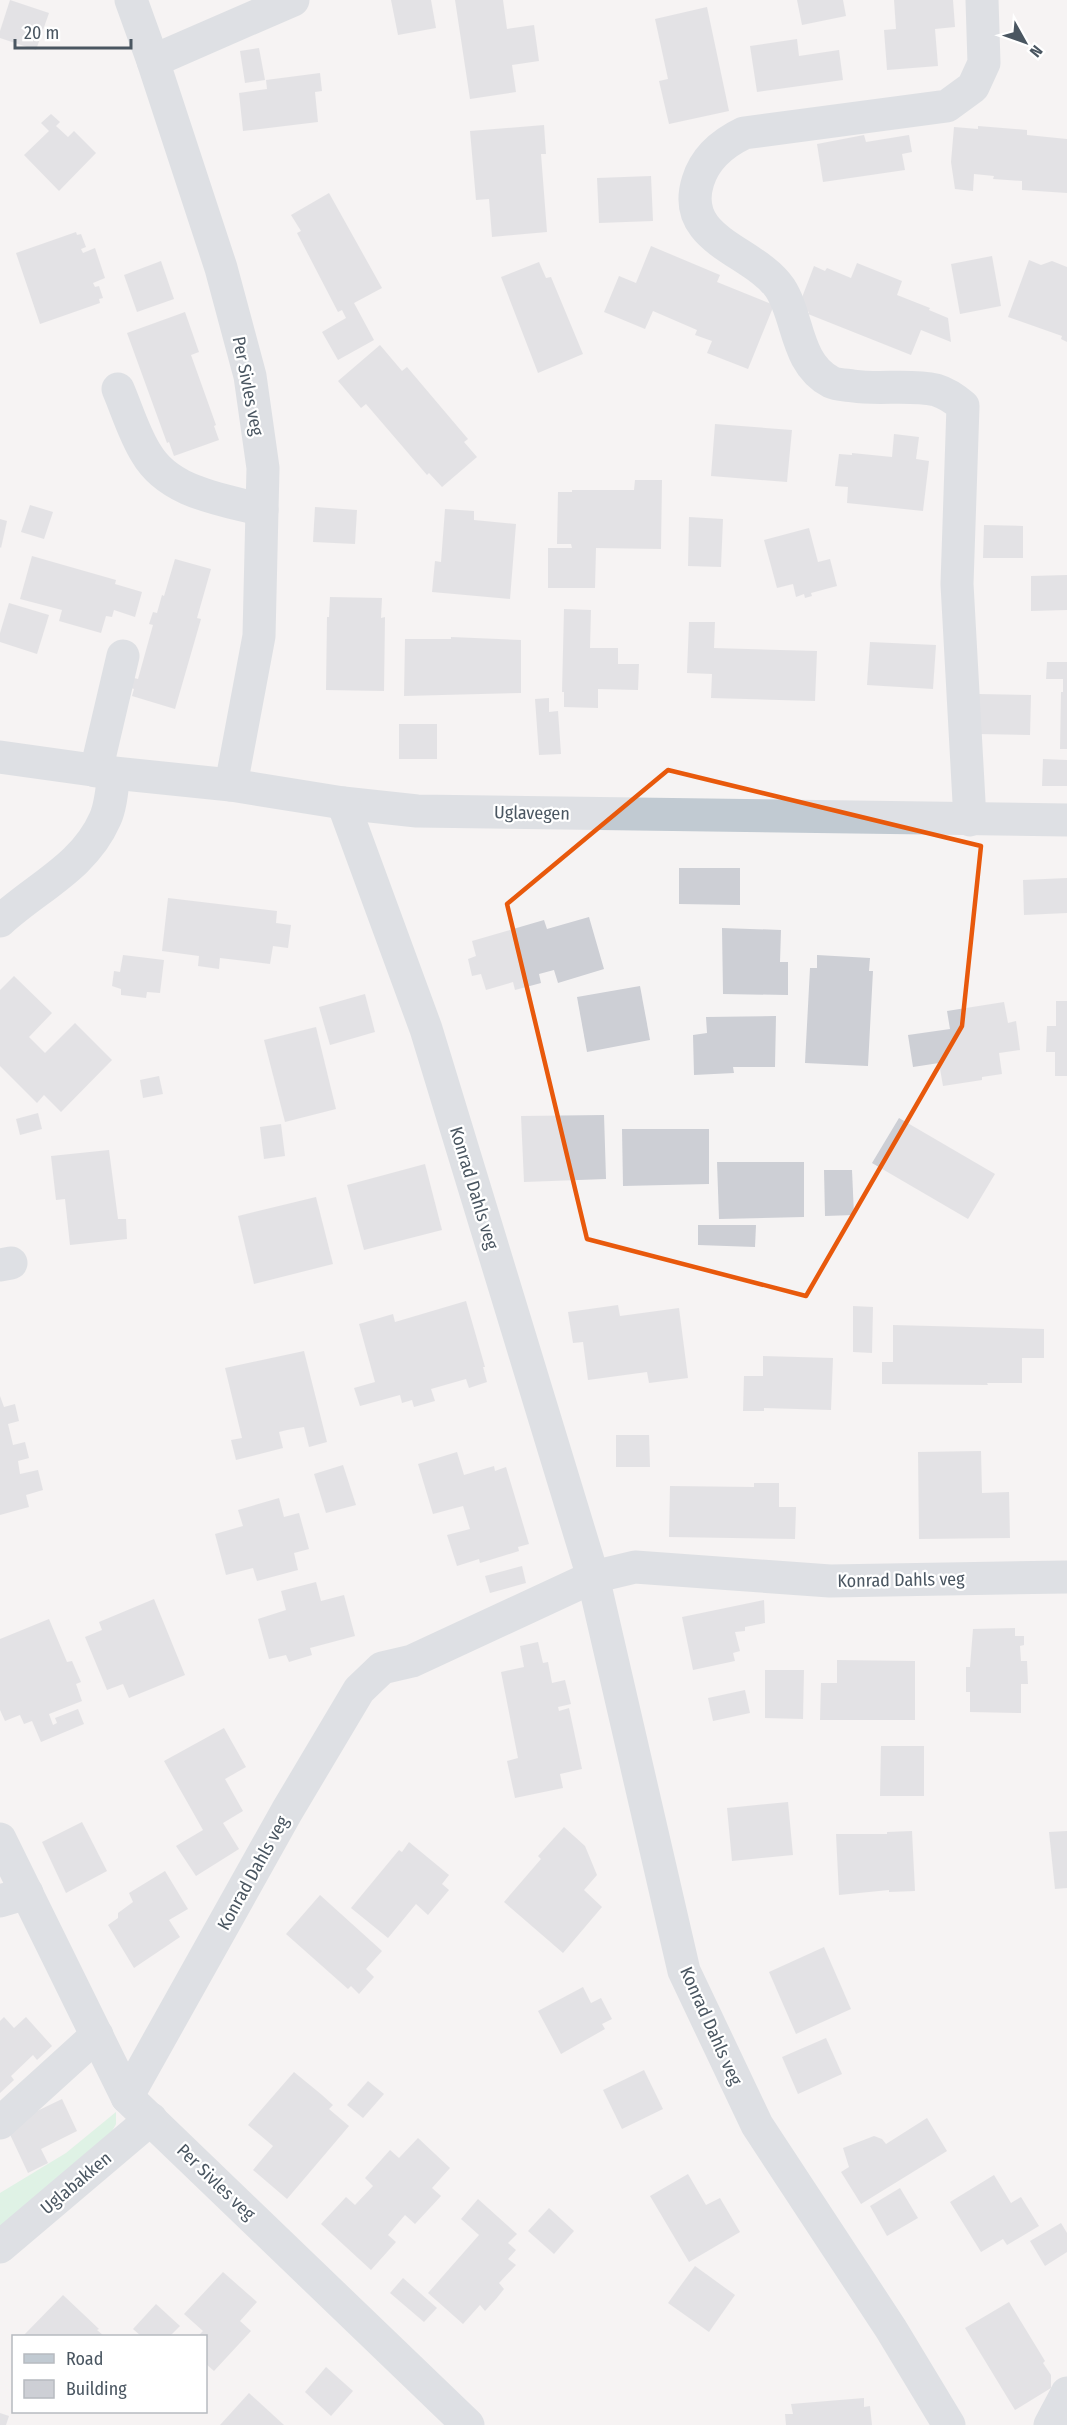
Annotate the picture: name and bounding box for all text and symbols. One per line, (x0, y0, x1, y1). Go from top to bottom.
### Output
scale bar (15, 12, 130, 50)
north arrow (995, 12, 1055, 72)
text: 20 m (24, 22, 59, 44)
text: N (1026, 42, 1046, 61)
street label: Per Sivles veg (228, 335, 268, 438)
street label: Uglavegen (494, 801, 570, 825)
street label: Konrad Dahls veg (445, 1124, 503, 1253)
street label: Konrad Dahls veg (837, 1568, 965, 1592)
street label: Konrad Dahls veg (213, 1812, 294, 1934)
street label: Konrad Dahls veg (675, 1963, 747, 2089)
street label: Per Sivles veg (172, 2139, 260, 2225)
street label: Uglabakken (36, 2147, 116, 2219)
legend (12, 2335, 207, 2413)
text: Road (66, 2348, 103, 2370)
text: Building (66, 2378, 127, 2400)

